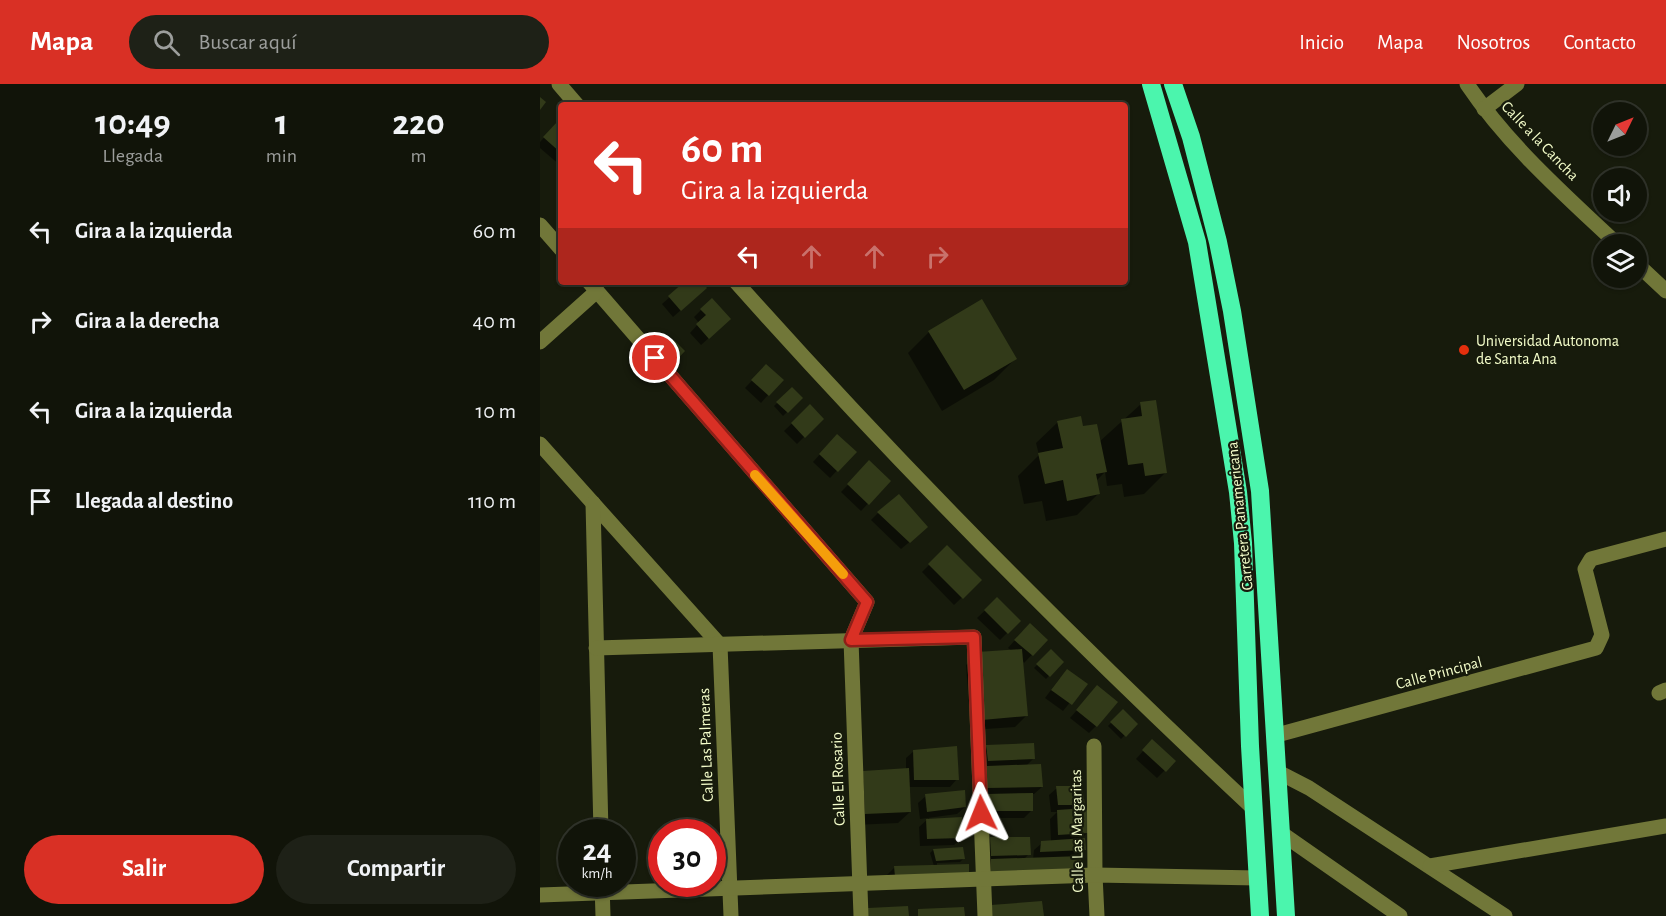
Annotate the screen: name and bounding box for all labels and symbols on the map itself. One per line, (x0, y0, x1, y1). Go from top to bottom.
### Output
street label: Calle a la Cancha (1498, 98, 1582, 184)
north arrow (1593, 102, 1647, 156)
pin (629, 332, 680, 383)
place label: Universidad Autonoma de Santa Ana (1476, 333, 1619, 367)
marker: Universidad Autonoma de Santa Ana (1457, 343, 1471, 357)
street label: Carretera Panamericana (1224, 441, 1256, 591)
street label: Calle Principal (1394, 654, 1484, 692)
street label: Calle Las Palmeras (696, 688, 716, 802)
street label: Calle El Rosario (828, 732, 848, 826)
street label: Calle Las Margaritas (1068, 769, 1086, 893)
position arrow (949, 781, 1013, 845)
speed limit sign: 30 (648, 819, 726, 897)

